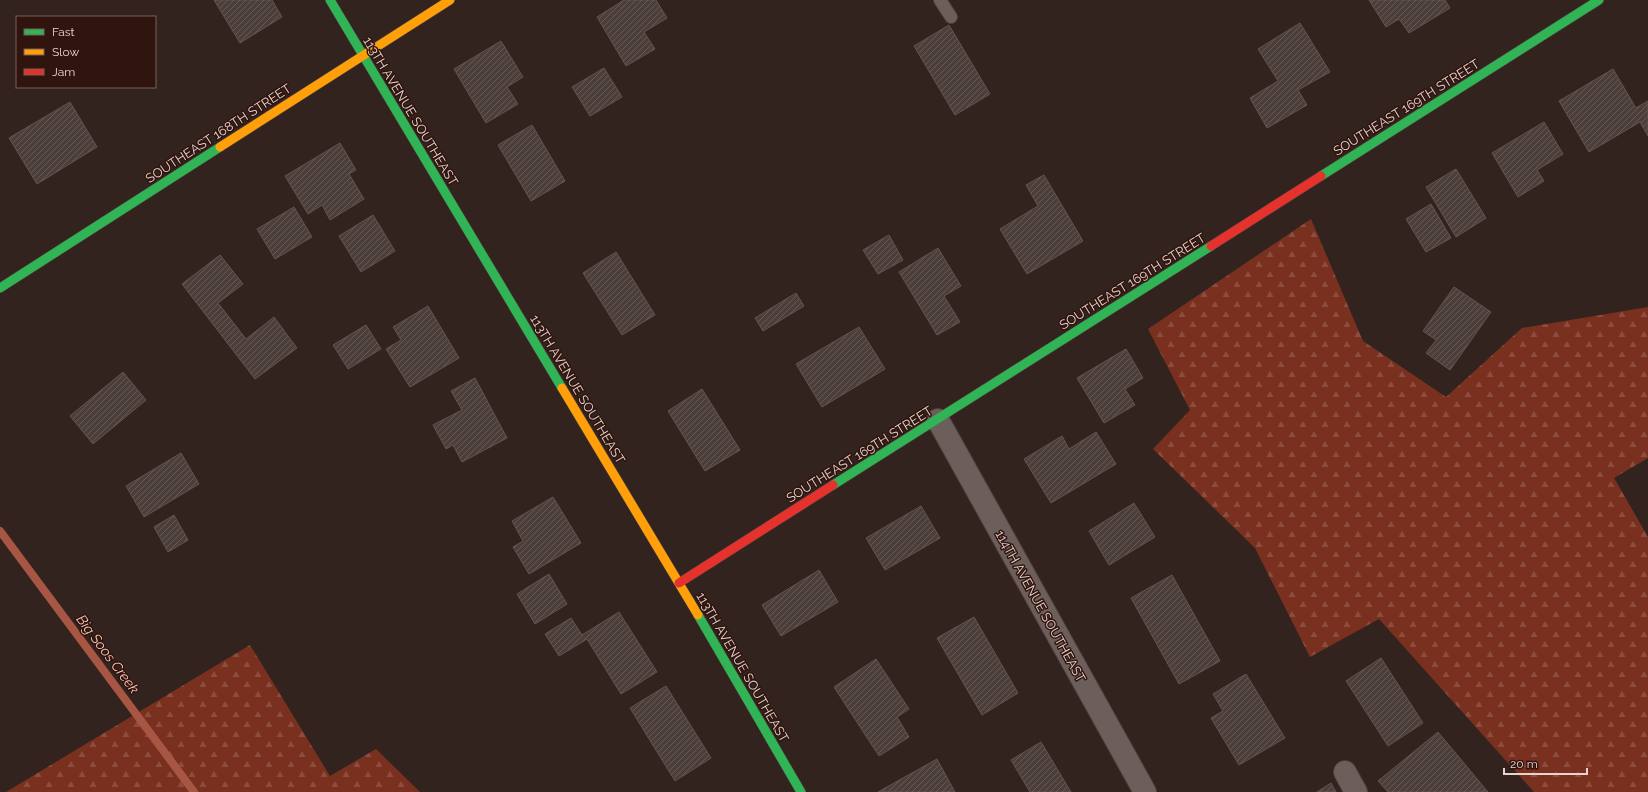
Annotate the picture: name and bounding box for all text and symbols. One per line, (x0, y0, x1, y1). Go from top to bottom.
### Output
legend (16, 16, 156, 88)
text: Fast (52, 25, 75, 39)
street label: 113TH AVENUE SOUTHEAST (360, 34, 461, 188)
text: Slow (52, 45, 79, 59)
street label: SOUTHEAST 169TH STREET (1331, 56, 1482, 159)
text: Jam (52, 65, 75, 79)
street label: SOUTHEAST 168TH STREET (143, 81, 294, 186)
street label: SOUTHEAST 169TH STREET (1057, 230, 1208, 333)
street label: 113TH AVENUE SOUTHEAST (527, 312, 628, 466)
street label: SOUTHEAST 169TH STREET (784, 403, 935, 506)
street label: 114TH AVENUE SOUTHEAST (992, 528, 1089, 685)
street label: 113TH AVENUE SOUTHEAST (693, 590, 792, 745)
water label: Big Soos Creek (73, 612, 143, 697)
scale bar (1504, 750, 1587, 776)
text: 20 m (1510, 757, 1538, 771)

